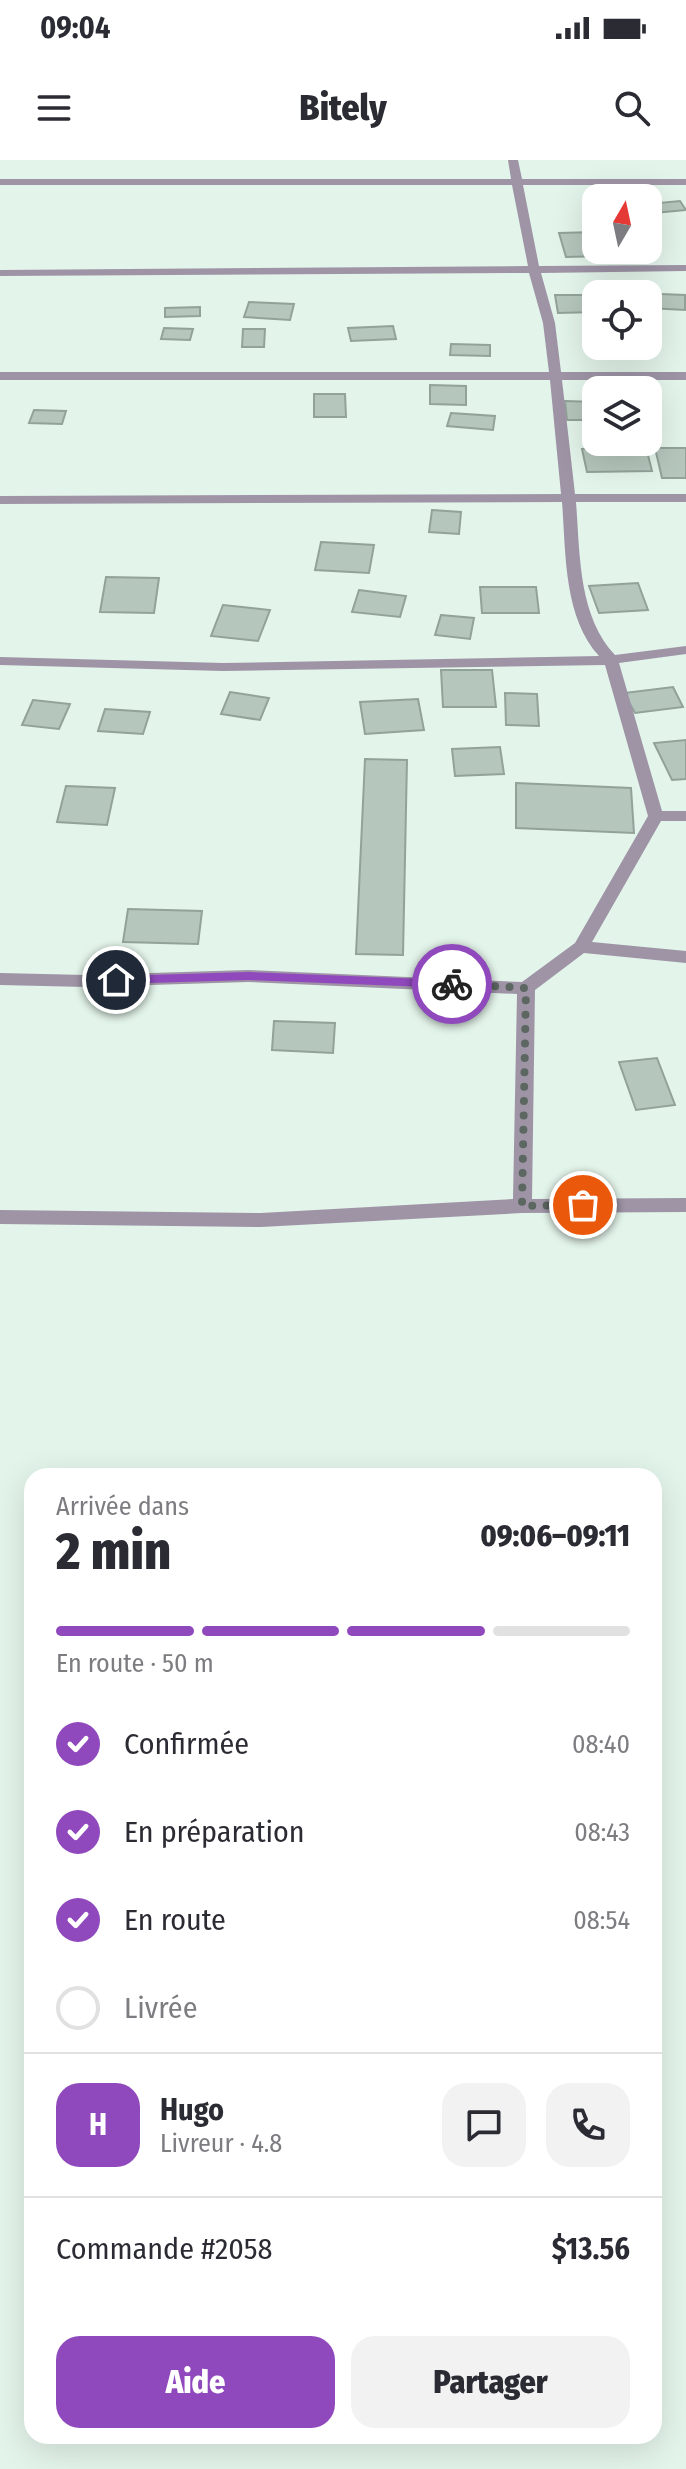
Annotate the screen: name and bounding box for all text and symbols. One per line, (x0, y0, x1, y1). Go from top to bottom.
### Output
text: 09:04 (40, 10, 110, 46)
icon: menu (32, 86, 76, 130)
text: Bitely (299, 86, 387, 130)
icon: search (610, 86, 654, 130)
north arrow (582, 184, 662, 264)
map controls (582, 184, 662, 456)
button: locate (582, 280, 662, 360)
button: layers (582, 376, 662, 456)
courier (412, 944, 492, 1024)
pin (82, 946, 150, 1014)
icon: home (94, 958, 138, 1002)
icon: bike (430, 962, 474, 1006)
pin (549, 1171, 617, 1239)
icon: bag (561, 1183, 605, 1227)
text: Arrivée dans (56, 1491, 189, 1522)
text: 09:06–09:11 (480, 1518, 630, 1554)
text: 2 min (56, 1520, 171, 1583)
text: En route · 50 m (56, 1648, 214, 1679)
icon: check (56, 1722, 100, 1766)
text: Confirmée (124, 1726, 249, 1762)
text: 08:40 (572, 1729, 630, 1760)
icon: check (56, 1810, 100, 1854)
text: En préparation (124, 1814, 305, 1850)
text: 08:43 (574, 1817, 630, 1848)
icon: check (56, 1898, 100, 1942)
text: En route (124, 1902, 226, 1938)
text: 08:54 (573, 1905, 630, 1936)
text: Livrée (124, 1990, 197, 2026)
button: chat (442, 2083, 526, 2167)
button: phone (546, 2083, 630, 2167)
text: Hugo (160, 2092, 224, 2128)
text: H (89, 2107, 107, 2143)
text: Livreur · 4.8 (160, 2128, 282, 2159)
text: Commande #2058 (56, 2231, 273, 2267)
text: $13.56 (552, 2231, 630, 2267)
button: Aide (56, 2336, 335, 2428)
button: Partager (351, 2336, 630, 2428)

